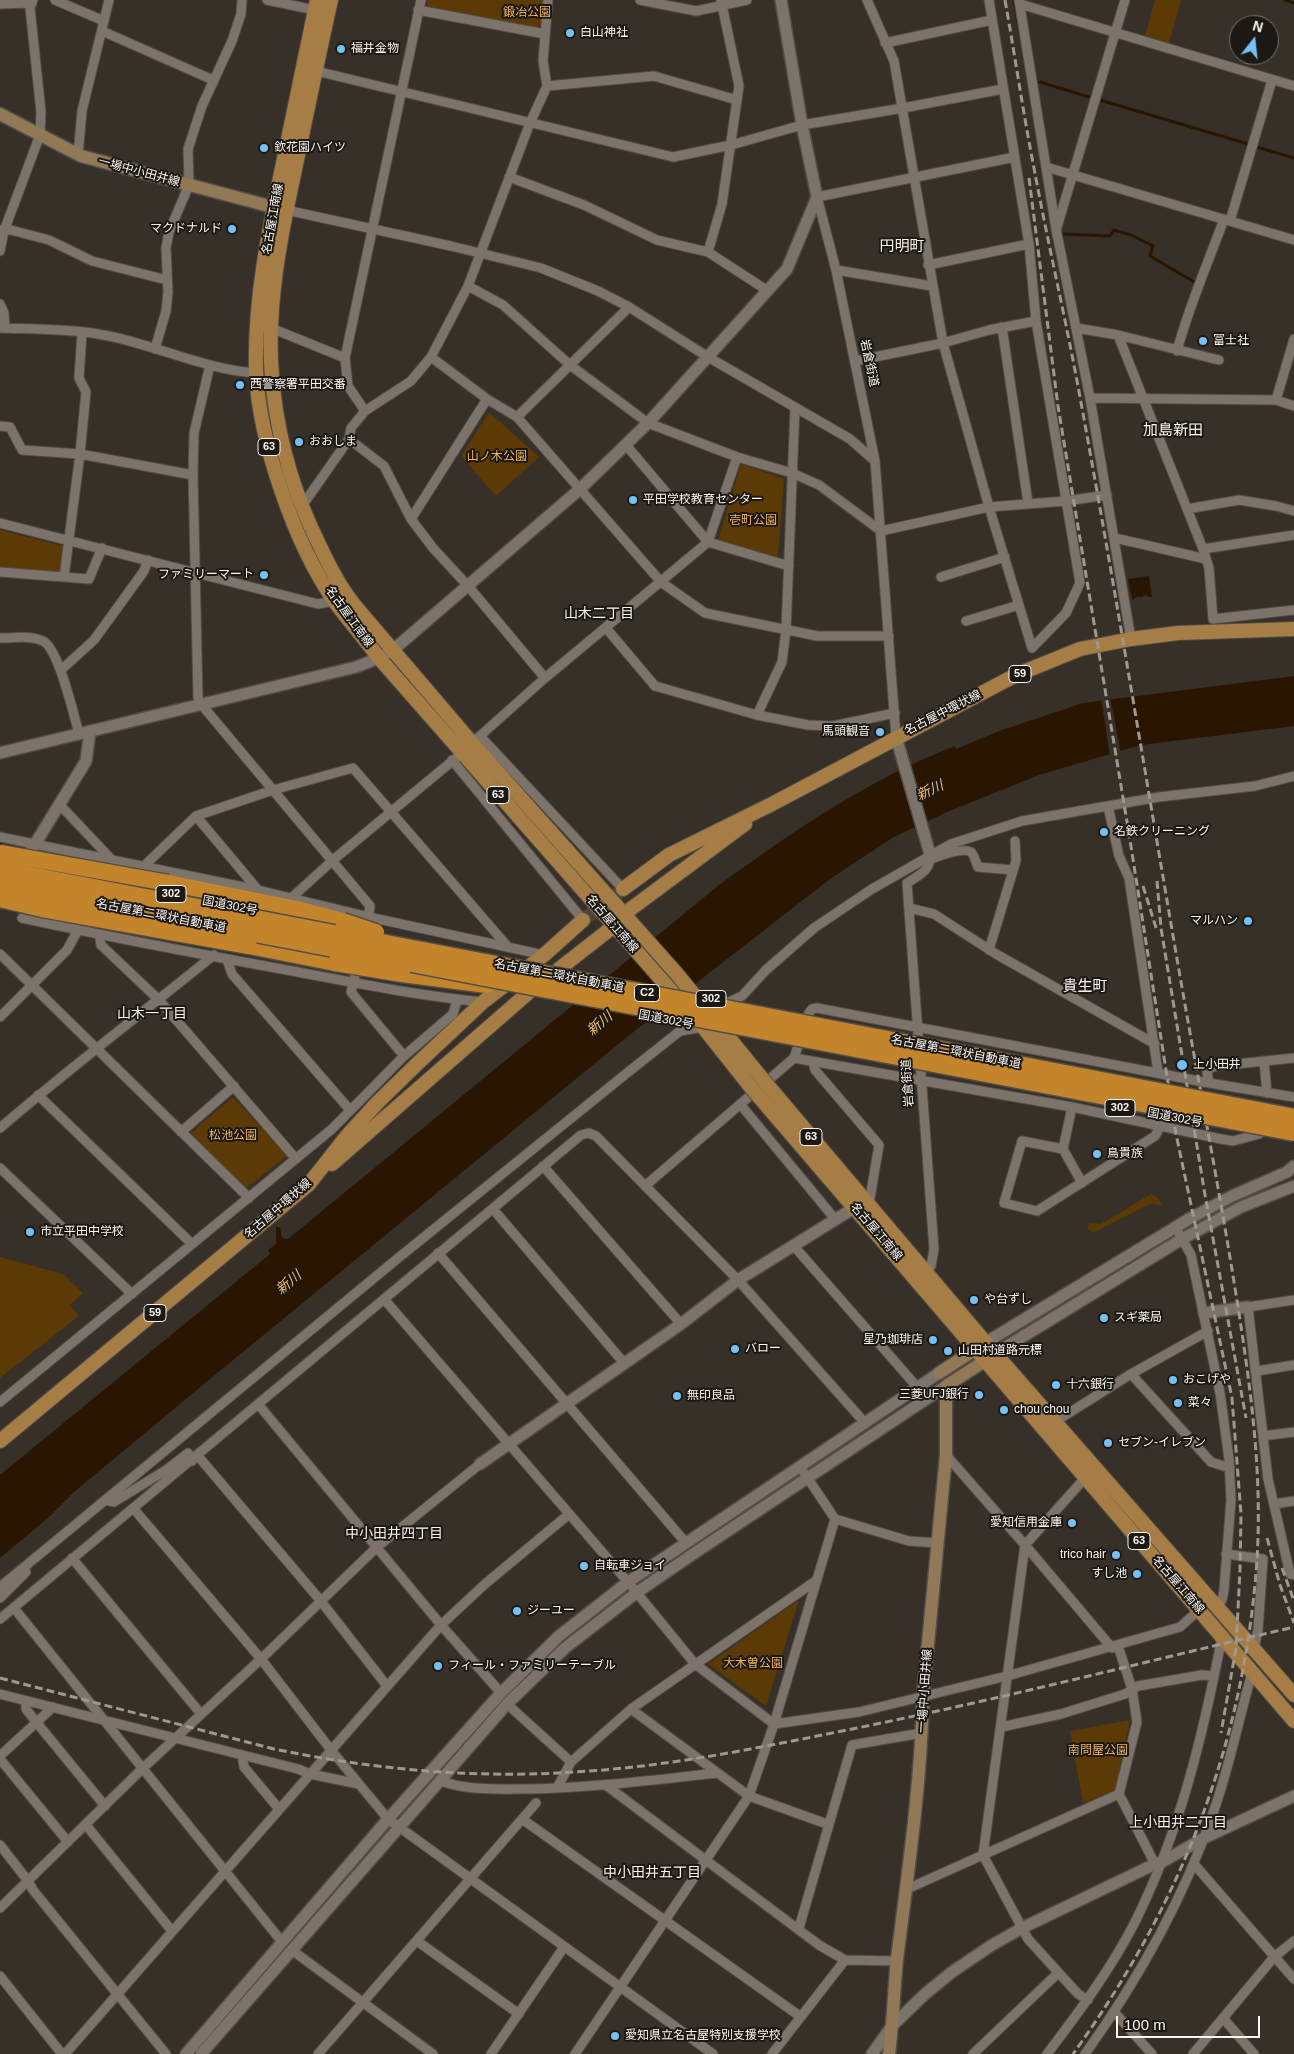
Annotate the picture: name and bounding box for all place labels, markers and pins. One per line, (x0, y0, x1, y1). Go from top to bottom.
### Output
place label: 白山神社 (580, 26, 628, 40)
marker: 白山神社 (564, 27, 576, 39)
place label: 福井金物 (351, 42, 399, 56)
marker: 福井金物 (335, 43, 347, 55)
place label: 欽花園ハイツ (274, 141, 346, 155)
marker: 欽花園ハイツ (258, 142, 270, 154)
place label: マクドナルド (150, 222, 222, 236)
marker: マクドナルド (226, 223, 238, 235)
place label: 富士社 (1213, 334, 1249, 348)
marker: 富士社 (1197, 335, 1209, 347)
place label: 西警察署平田交番 (250, 378, 346, 392)
marker: 西警察署平田交番 (234, 379, 246, 391)
place label: おおしま (309, 435, 357, 449)
marker: おおしま (293, 436, 305, 448)
place label: 平田学校教育センター (643, 493, 763, 507)
marker: 平田学校教育センター (627, 494, 639, 506)
place label: ファミリーマート (158, 568, 254, 582)
marker: ファミリーマート (258, 569, 270, 581)
place label: 馬頭観音 (822, 725, 870, 739)
marker: 馬頭観音 (874, 726, 886, 738)
place label: 名鉄クリーニング (1114, 825, 1210, 839)
marker: 名鉄クリーニング (1098, 826, 1110, 838)
place label: マルハン (1190, 914, 1238, 928)
marker: マルハン (1242, 915, 1254, 927)
marker: 上小田井 (1175, 1058, 1189, 1072)
place label: 上小田井 (1193, 1058, 1241, 1072)
place label: 鳥貴族 (1107, 1147, 1143, 1161)
marker: 鳥貴族 (1091, 1148, 1103, 1160)
place label: 市立平田中学校 (40, 1225, 124, 1239)
marker: 市立平田中学校 (24, 1226, 36, 1238)
place label: や台ずし (984, 1293, 1032, 1307)
marker: や台ずし (968, 1294, 980, 1306)
place label: スギ薬局 (1114, 1311, 1162, 1325)
marker: スギ薬局 (1098, 1312, 1110, 1324)
place label: 星乃珈琲店 (863, 1333, 923, 1347)
marker: 星乃珈琲店 (927, 1334, 939, 1346)
place label: バロー (745, 1342, 781, 1356)
marker: バロー (729, 1343, 741, 1355)
place label: 山田村道路元標 (958, 1344, 1042, 1358)
marker: 山田村道路元標 (942, 1345, 954, 1357)
place label: おこげや (1183, 1373, 1231, 1387)
marker: おこげや (1167, 1374, 1179, 1386)
place label: 十六銀行 (1066, 1378, 1114, 1392)
marker: 十六銀行 (1050, 1379, 1062, 1391)
place label: 三菱UFJ銀行 (899, 1388, 969, 1402)
place label: 無印良品 (687, 1389, 735, 1403)
marker: 三菱UFJ銀行 (973, 1389, 985, 1401)
marker: 無印良品 (671, 1390, 683, 1402)
place label: 菜々 (1188, 1396, 1212, 1410)
marker: 菜々 (1172, 1397, 1184, 1409)
place label: chou chou (1014, 1403, 1069, 1417)
marker: chou chou (998, 1404, 1010, 1416)
place label: セブン-イレブン (1118, 1436, 1206, 1450)
marker: セブン-イレブン (1102, 1437, 1114, 1449)
place label: 愛知信用金庫 (990, 1516, 1062, 1530)
marker: 愛知信用金庫 (1066, 1517, 1078, 1529)
place label: trico hair (1060, 1548, 1106, 1562)
marker: trico hair (1110, 1549, 1122, 1561)
place label: 自転車ジョイ (594, 1559, 666, 1573)
marker: 自転車ジョイ (578, 1560, 590, 1572)
place label: すし池 (1091, 1567, 1127, 1581)
marker: すし池 (1131, 1568, 1143, 1580)
place label: ジーユー (527, 1604, 575, 1618)
marker: ジーユー (511, 1605, 523, 1617)
place label: フィール・ファミリーテーブル (448, 1659, 616, 1673)
marker: フィール・ファミリーテーブル (432, 1660, 444, 1672)
place label: 愛知県立名古屋特別支援学校 (625, 2029, 781, 2043)
marker: 愛知県立名古屋特別支援学校 (609, 2030, 621, 2042)

